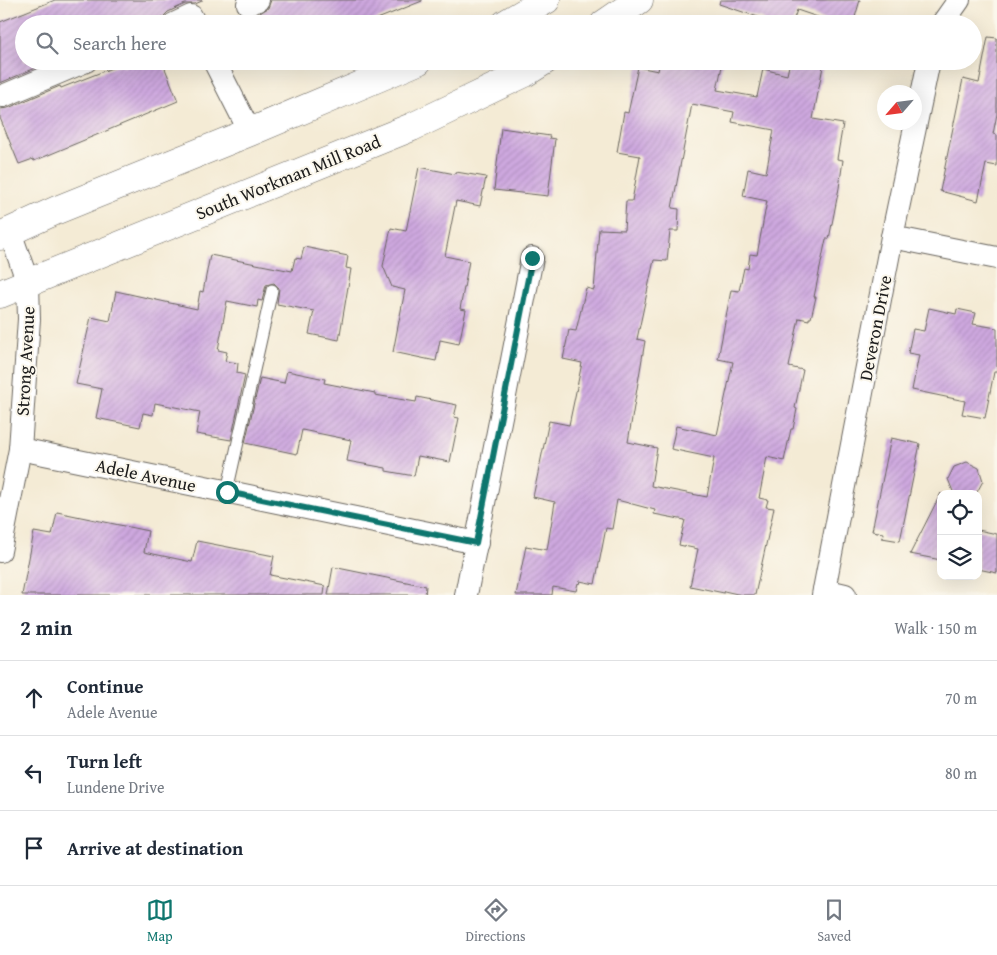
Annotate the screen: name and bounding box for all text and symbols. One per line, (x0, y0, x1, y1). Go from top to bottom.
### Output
search box (15, 15, 982, 70)
icon: search (33, 29, 61, 57)
text: Search here (73, 29, 167, 57)
north arrow (877, 85, 922, 130)
street label: South Workman Mill Road (191, 127, 385, 226)
route end (521, 247, 544, 270)
street label: Deveron Drive (852, 273, 898, 383)
street label: Strong Avenue (9, 305, 41, 417)
street label: Adele Avenue (93, 451, 199, 499)
route start (216, 481, 239, 504)
map controls (937, 490, 982, 580)
button: locate (937, 490, 982, 535)
button: layers (937, 535, 982, 580)
text: 2 min (20, 612, 72, 643)
text: Walk · 150 m (894, 616, 977, 640)
text: Continue (67, 672, 144, 700)
icon: ahead (20, 684, 48, 712)
text: 70 m (945, 686, 977, 710)
text: Adele Avenue (67, 700, 157, 724)
text: Turn left (67, 747, 142, 775)
icon: left (20, 759, 48, 787)
text: 80 m (945, 761, 977, 785)
text: Lundene Drive (67, 775, 164, 799)
icon: arrive (20, 834, 48, 862)
text: Arrive at destination (67, 834, 243, 862)
tab: Map (146, 896, 174, 946)
tab: Directions (465, 896, 526, 946)
tab: Saved (817, 896, 851, 946)

